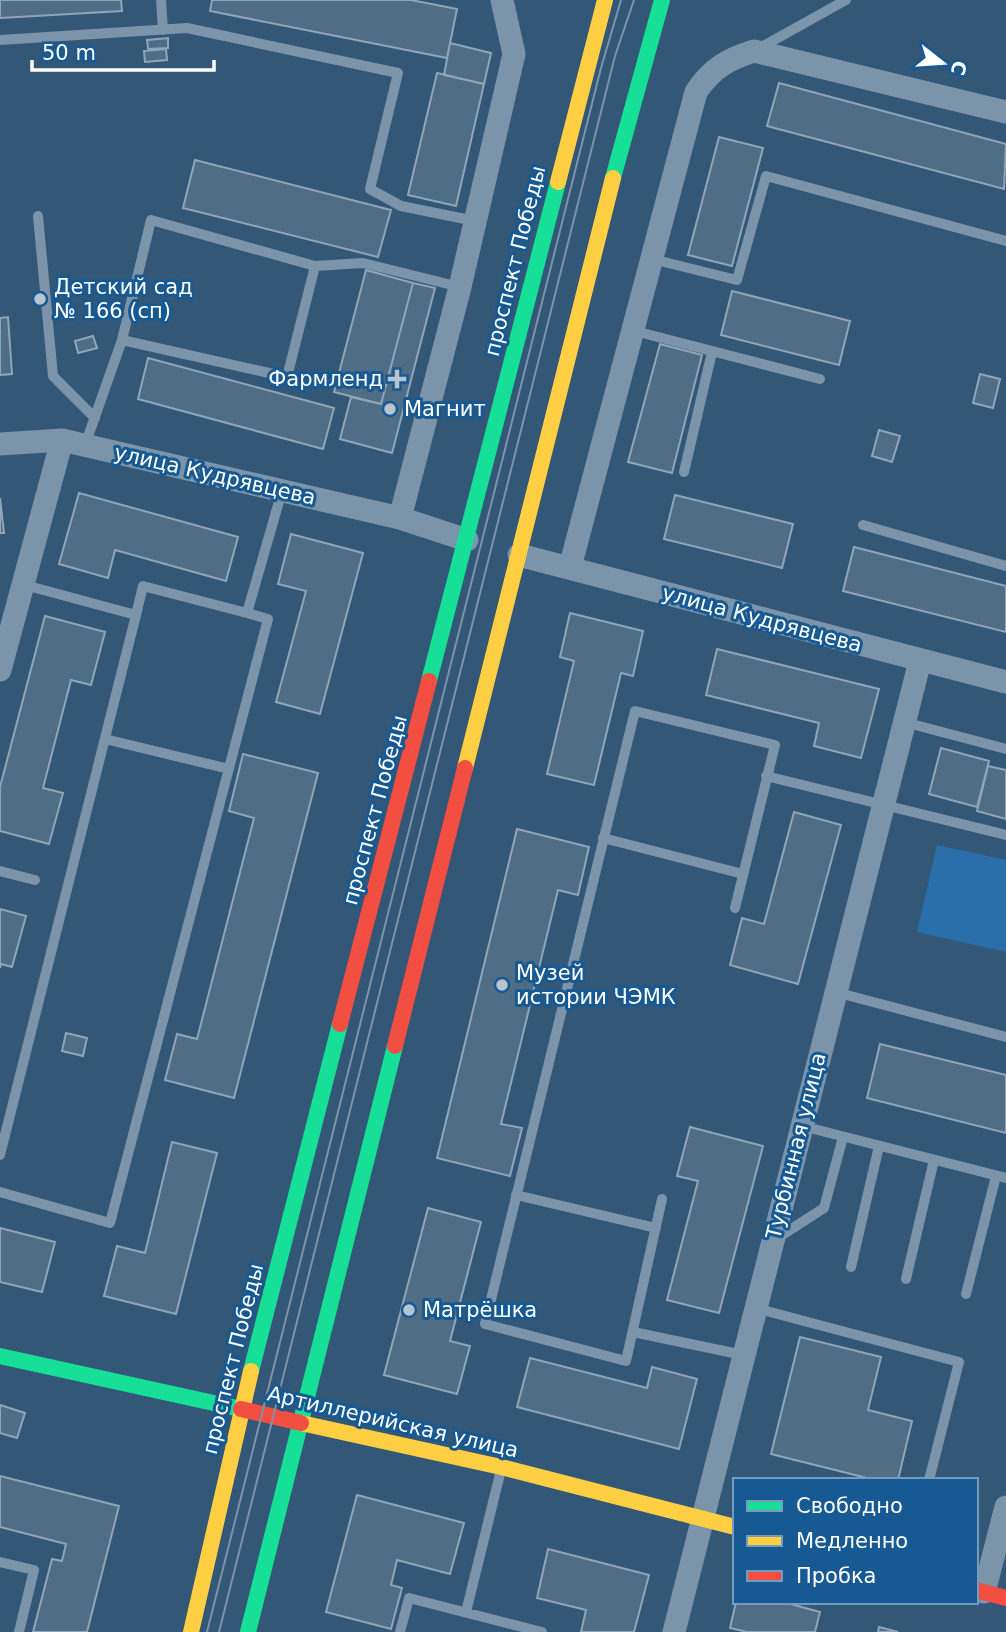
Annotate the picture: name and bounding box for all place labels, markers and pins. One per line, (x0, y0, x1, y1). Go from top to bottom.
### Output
place label: Детский сад № 166 (сп) (54, 275, 193, 323)
marker: Детский сад № 166 (сп) (32, 291, 48, 307)
place label: Фармленд (268, 367, 383, 391)
marker: Фармленд (389, 371, 405, 387)
place label: Магнит (404, 397, 486, 421)
marker: Магнит (382, 401, 398, 417)
place label: Музей истории ЧЭМК (516, 961, 676, 1009)
marker: Музей истории ЧЭМК (494, 977, 510, 993)
place label: Матрёшка (423, 1298, 537, 1322)
marker: Матрёшка (401, 1302, 417, 1318)

